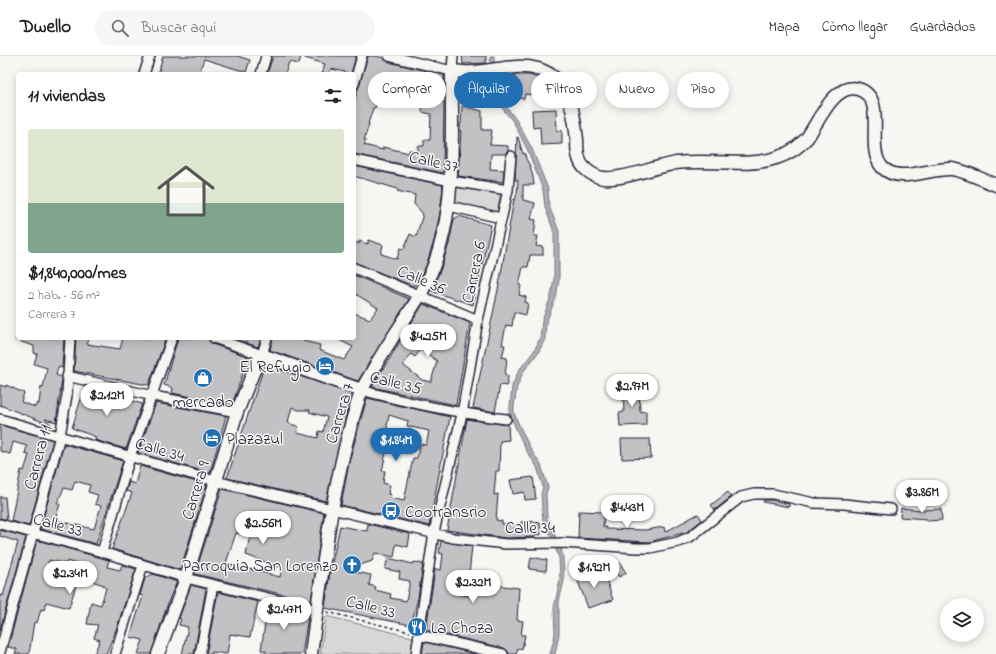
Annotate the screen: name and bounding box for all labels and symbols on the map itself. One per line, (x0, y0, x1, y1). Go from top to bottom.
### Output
street label: Calle 37 (407, 145, 461, 180)
street label: Carrera 6 (456, 238, 493, 306)
street label: Calle 36 (393, 259, 450, 302)
pin: $4.25M (395, 324, 461, 358)
place label: El Refugio (239, 355, 311, 382)
hotel icon: El Refugio (314, 355, 336, 377)
street label: Calle 35 (367, 365, 425, 402)
shop icon: mercado (192, 367, 214, 389)
pin: $2.97M (599, 374, 665, 408)
street label: Carrera 7 (319, 380, 362, 447)
pin: $2.12M (74, 383, 140, 417)
place label: mercado (172, 390, 234, 415)
street label: Carrera 11 (18, 422, 59, 493)
hotel icon: Plazazul (201, 427, 223, 449)
place label: Plazazul (226, 427, 283, 452)
pin: $1.84M (363, 428, 429, 462)
street label: Calle 34 (132, 432, 187, 469)
street label: Carrera 9 (176, 458, 217, 523)
pin: $3.86M (889, 480, 955, 514)
pin: $4.43M (594, 495, 660, 529)
bus stop icon: Cootransrio (380, 500, 402, 522)
place label: Cootransrio (405, 500, 487, 525)
street label: Calle 33 (30, 507, 85, 544)
pin: $2.56M (230, 511, 296, 545)
street label: Calle 34 (505, 516, 555, 541)
place label: Parroquia San Lorenzo (182, 554, 338, 579)
church icon: Parroquia San Lorenzo (341, 554, 363, 576)
pin: $1.92M (561, 555, 627, 589)
pin: $2.34M (37, 561, 103, 595)
pin: $2.32M (440, 570, 506, 604)
street label: Calle 33 (343, 589, 398, 626)
pin: $2.47M (251, 597, 317, 631)
restaurant icon: La Choza (406, 616, 428, 638)
place label: La Choza (431, 616, 493, 641)

